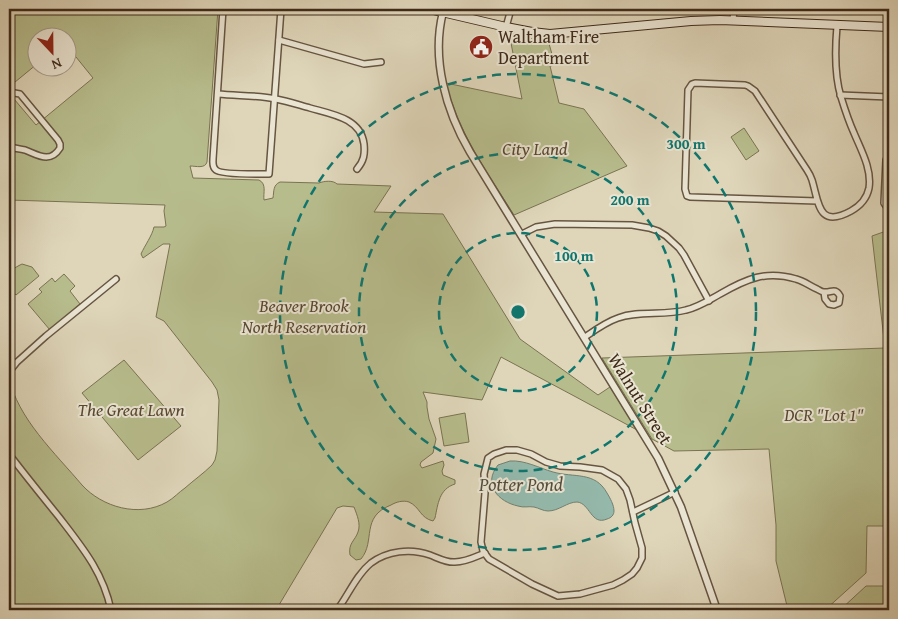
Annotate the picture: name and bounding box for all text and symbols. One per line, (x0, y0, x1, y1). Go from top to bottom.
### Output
place label: Waltham Fire Department (498, 23, 599, 71)
north arrow (28, 28, 78, 78)
public building icon: Waltham Fire Department (468, 34, 494, 60)
text: N (48, 53, 65, 75)
text: 300 m (666, 133, 706, 154)
park label: City Land (502, 135, 568, 162)
text: 200 m (610, 189, 650, 210)
text: 100 m (554, 245, 594, 266)
park label: Beaver Brook North Reservation (241, 292, 366, 340)
centre of rings (509, 303, 527, 321)
street label: Walnut Street (601, 348, 680, 450)
park label: The Great Lawn (77, 396, 185, 423)
park label: DCR "Lot 1" (783, 401, 864, 428)
water label: Potter Pond (478, 470, 563, 498)

